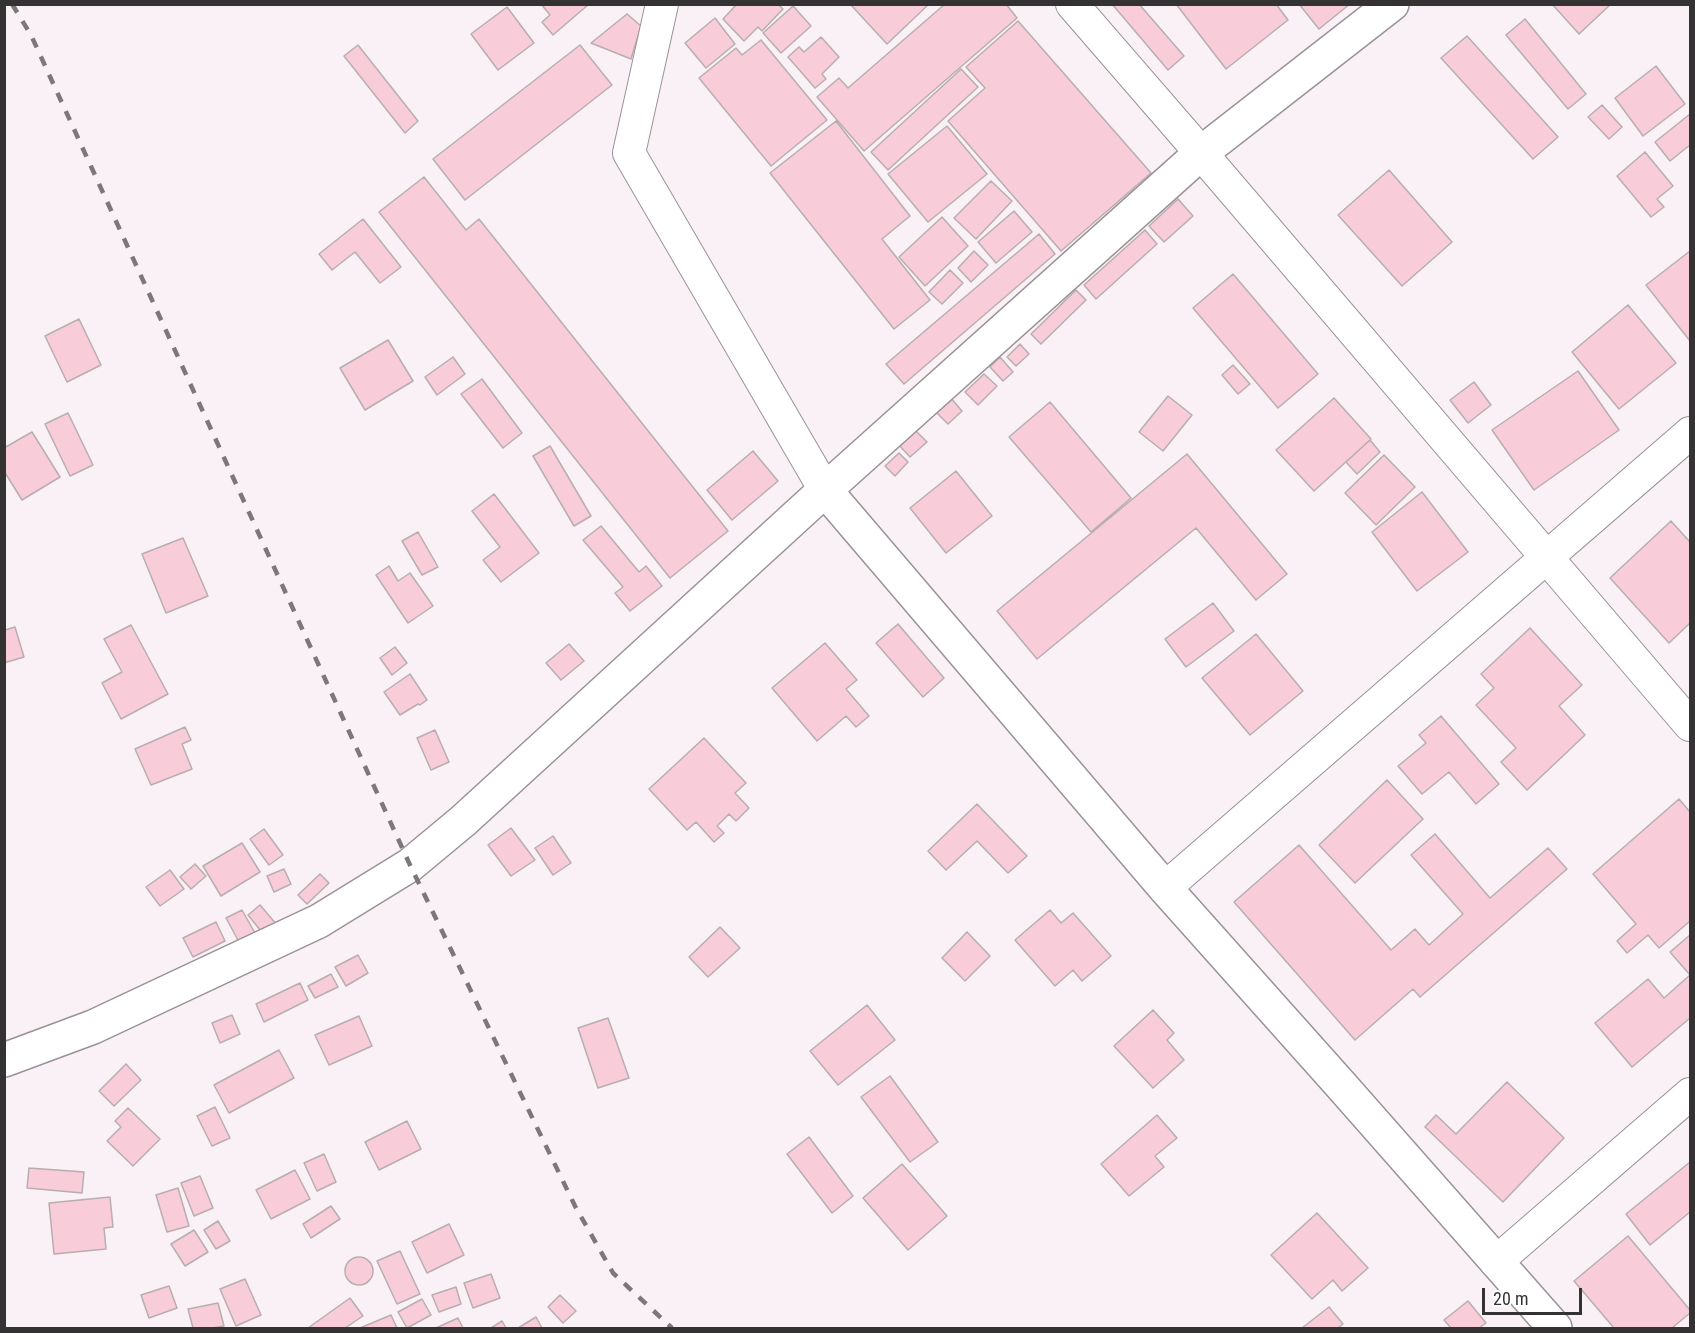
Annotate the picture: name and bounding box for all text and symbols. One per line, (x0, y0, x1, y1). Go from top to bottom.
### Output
scale bar (1485, 1276, 1586, 1314)
text: 20 m (1493, 1288, 1528, 1309)

